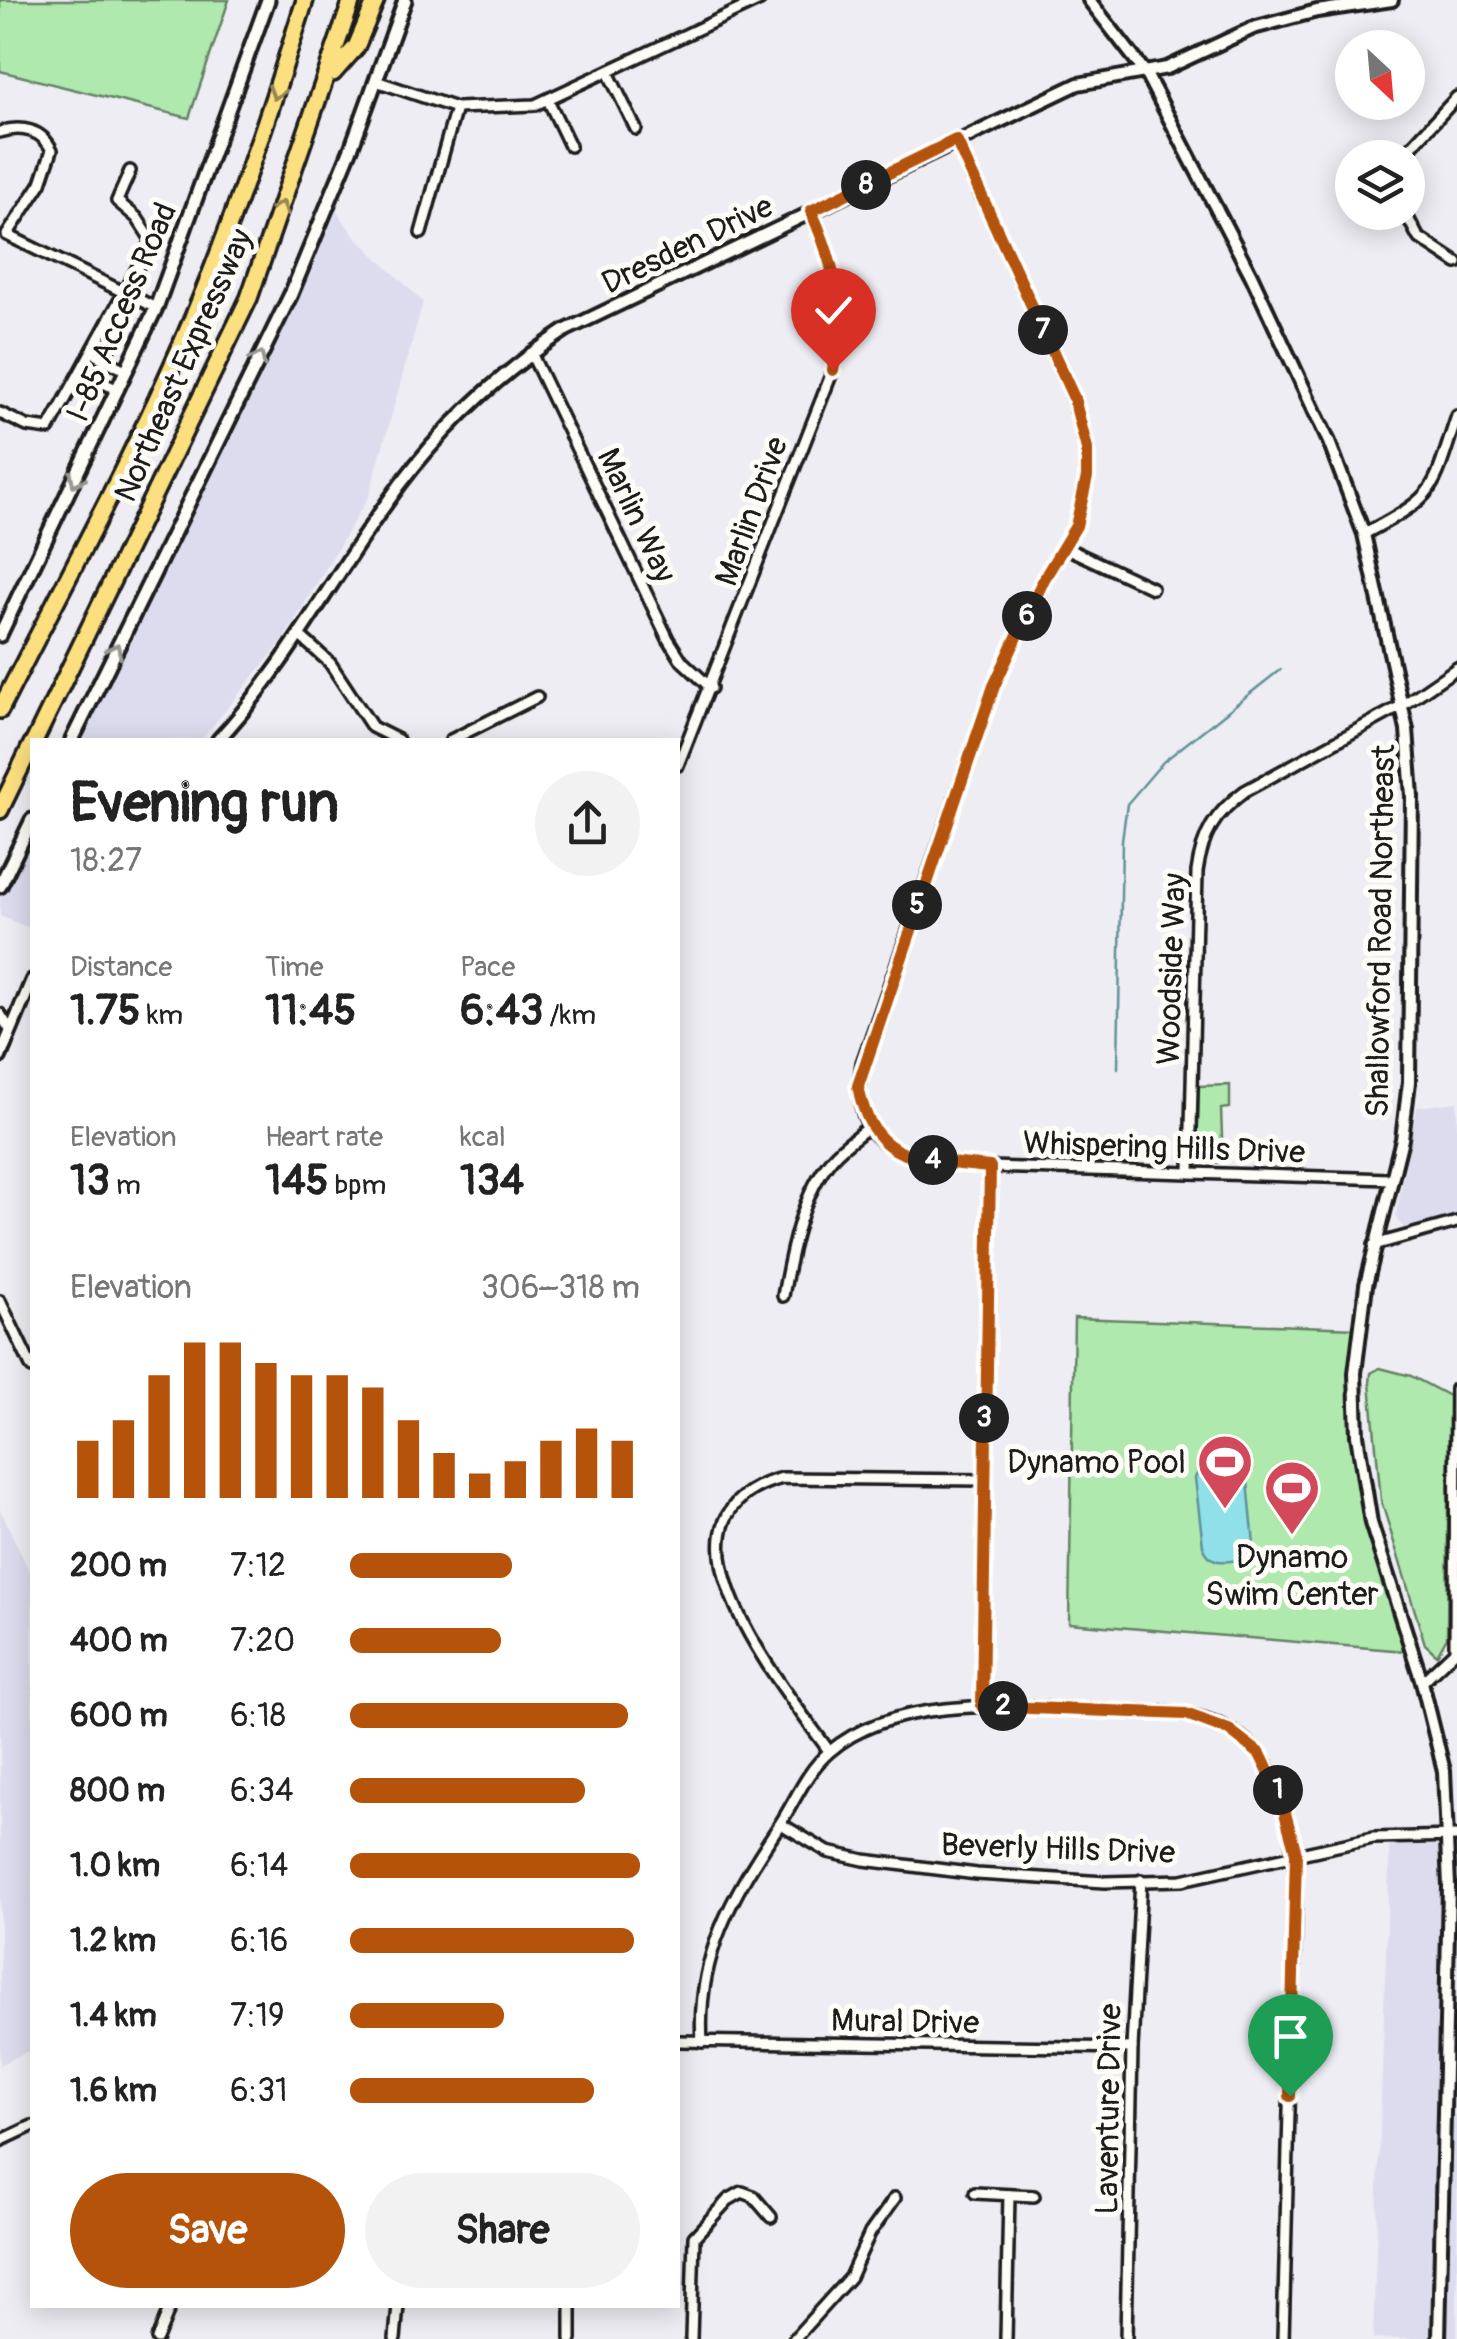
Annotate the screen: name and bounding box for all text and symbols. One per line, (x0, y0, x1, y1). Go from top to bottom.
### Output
north arrow (1335, 30, 1425, 120)
map controls (1335, 30, 1425, 230)
one-way arrow (267, 84, 288, 101)
button: layers (1335, 140, 1425, 230)
pin: 8 (841, 160, 891, 210)
text: 8 (859, 167, 873, 202)
street label: Dresden Drive (595, 186, 780, 304)
street label: I-85 Access Road (58, 197, 186, 428)
one-way arrow (269, 200, 290, 217)
street label: Northeast Expressway (106, 222, 262, 508)
pin (791, 268, 876, 371)
icon: check (806, 283, 861, 338)
pin: 7 (1018, 305, 1068, 355)
text: 7 (1036, 312, 1050, 347)
one-way arrow (247, 351, 266, 369)
street label: Marlin Drive (707, 431, 797, 591)
street label: Marlin Way (588, 442, 685, 589)
one-way arrow (68, 470, 88, 488)
pin: 6 (1002, 591, 1052, 641)
text: 6 (1019, 598, 1035, 633)
one-way arrow (103, 642, 123, 660)
street label: Shallowford Road Northeast (1358, 744, 1404, 1118)
text: Evening run (70, 769, 339, 838)
button: share (535, 771, 640, 876)
text: 18:27 (70, 841, 142, 881)
street label: Woodside Way (1149, 872, 1195, 1066)
pin: 5 (892, 880, 942, 930)
text: 5 (909, 887, 925, 922)
text: Distance (70, 950, 172, 985)
text: Time (265, 950, 324, 985)
text: Pace (460, 950, 515, 985)
text: 1.75 (70, 985, 141, 1037)
text: 11:45 (265, 985, 356, 1037)
text: 6:43 (460, 985, 543, 1037)
text: km (141, 998, 183, 1033)
text: /km (543, 998, 596, 1033)
text: Elevation (70, 1120, 177, 1155)
text: Heart rate (265, 1120, 383, 1155)
text: kcal (460, 1120, 506, 1155)
street label: Whispering Hills Drive (1022, 1123, 1306, 1173)
pin: 4 (908, 1135, 958, 1185)
text: 4 (925, 1142, 941, 1177)
text: 13 (70, 1155, 110, 1207)
text: 145 (265, 1155, 329, 1207)
text: 134 (460, 1155, 524, 1207)
text: m (110, 1168, 141, 1203)
text: bpm (329, 1168, 386, 1203)
text: Elevation (70, 1268, 192, 1308)
text: 306–318 m (481, 1268, 640, 1308)
pin: 3 (959, 1393, 1009, 1443)
text: 3 (976, 1400, 992, 1435)
sports icon: Dynamo Pool (1195, 1432, 1255, 1511)
place label: Dynamo Pool (1007, 1443, 1186, 1483)
sports icon: Dynamo Swim Center (1262, 1458, 1322, 1537)
place label: Dynamo Swim Center (1205, 1538, 1379, 1615)
text: 200 m (70, 1546, 167, 1586)
text: 7:12 (230, 1546, 286, 1586)
text: 400 m (70, 1621, 168, 1661)
text: 7:20 (230, 1621, 295, 1661)
pin: 2 (978, 1681, 1028, 1731)
text: 2 (995, 1688, 1011, 1723)
text: 600 m (70, 1696, 168, 1736)
text: 6:18 (230, 1696, 286, 1736)
pin: 1 (1253, 1765, 1303, 1815)
text: 800 m (70, 1771, 165, 1811)
text: 6:34 (230, 1771, 294, 1811)
text: 1 (1273, 1772, 1283, 1807)
street label: Beverly Hills Drive (940, 1825, 1176, 1873)
text: 1.0 km (70, 1846, 160, 1886)
text: 6:14 (230, 1846, 288, 1886)
text: 1.2 km (70, 1921, 156, 1961)
text: 6:16 (230, 1921, 288, 1961)
pin (1248, 1994, 1333, 2097)
text: 1.4 km (70, 1996, 157, 2036)
text: 7:19 (230, 1996, 284, 2036)
street label: Mural Drive (830, 2001, 980, 2043)
street label: Laventure Drive (1087, 2003, 1131, 2215)
icon: arrive (1263, 2009, 1318, 2064)
text: 1.6 km (70, 2071, 157, 2111)
text: 6:31 (230, 2071, 288, 2111)
button: Save (70, 2173, 345, 2288)
button: Share (365, 2173, 640, 2288)

